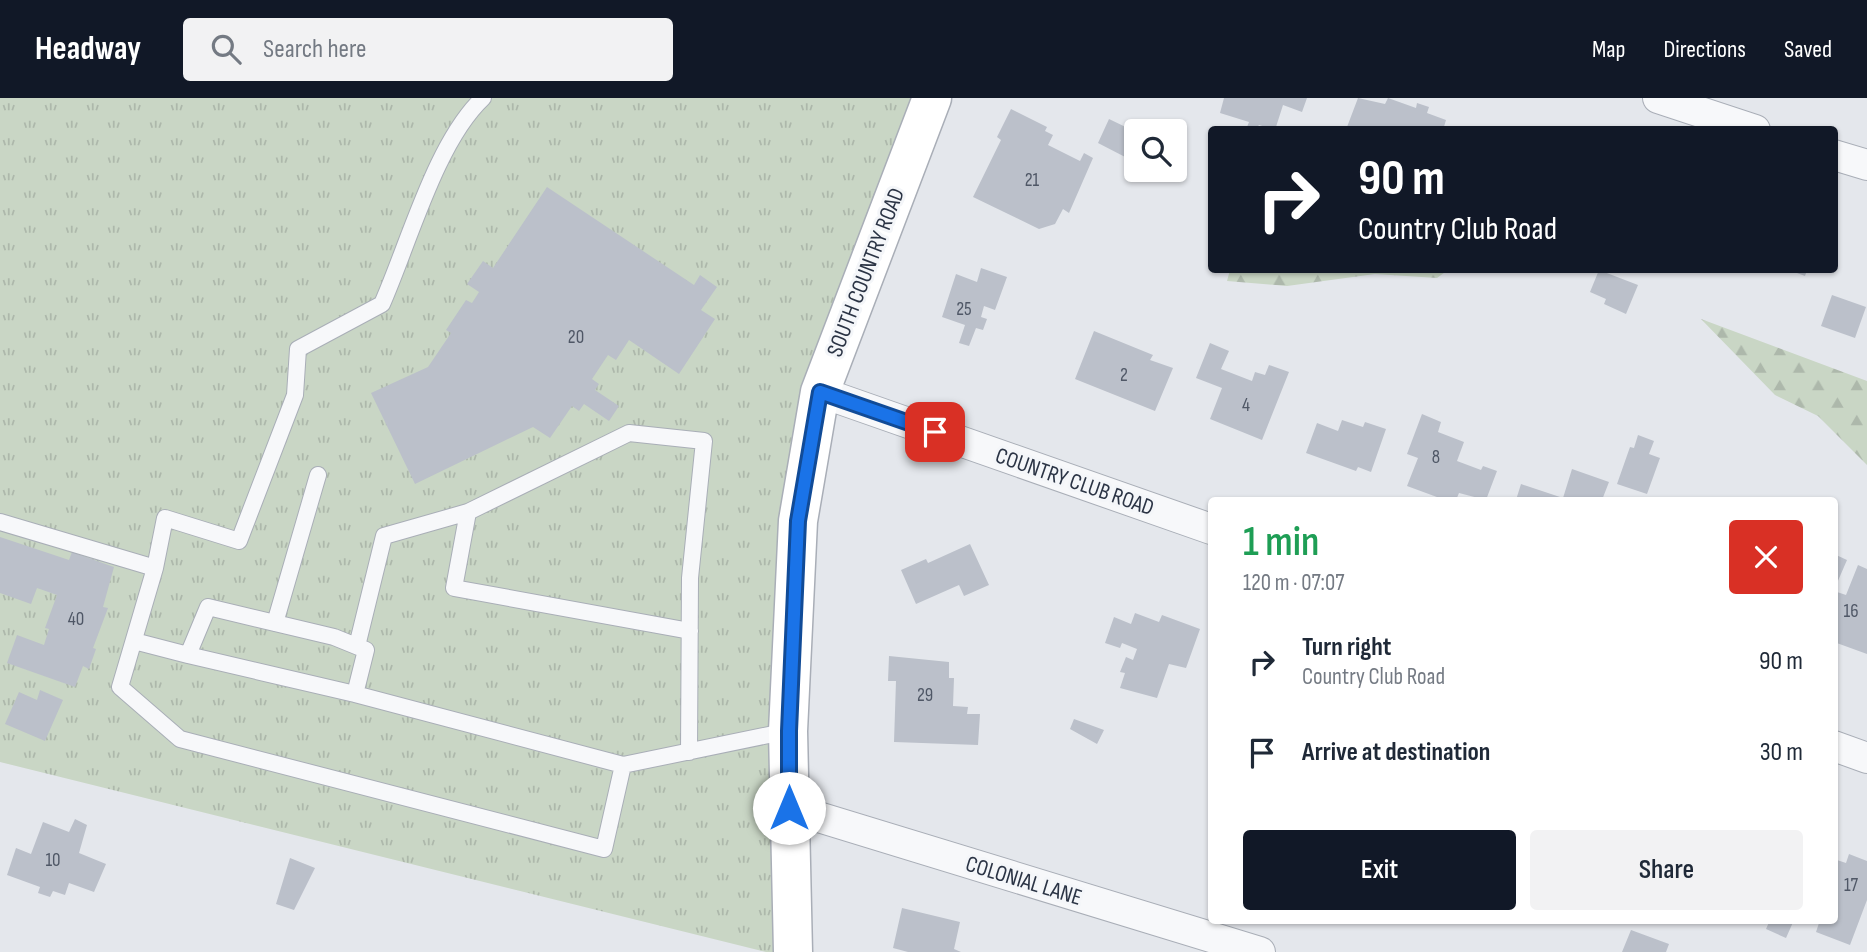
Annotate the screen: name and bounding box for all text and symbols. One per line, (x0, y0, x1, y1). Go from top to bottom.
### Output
search box (183, 18, 673, 81)
text: Headway (35, 29, 141, 69)
icon: search (207, 30, 245, 68)
text: Search here (263, 34, 366, 65)
text: Map (1592, 35, 1625, 64)
text: Directions (1663, 35, 1746, 64)
text: Saved (1784, 35, 1832, 64)
map controls (1124, 119, 1187, 182)
button: search (1124, 119, 1187, 182)
text: 90 m (1358, 150, 1445, 209)
icon: right (1243, 154, 1334, 245)
house number: 21 (1025, 169, 1040, 192)
street label: SOUTH COUNTRY ROAD (821, 184, 911, 361)
text: Country Club Road (1358, 210, 1557, 249)
house number: 25 (956, 298, 972, 321)
house number: 20 (568, 326, 584, 349)
house number: 2 (1120, 364, 1128, 387)
house number: 4 (1242, 394, 1250, 417)
pin (905, 402, 965, 462)
icon: arrive (916, 413, 954, 451)
street label: COUNTRY CLUB ROAD (992, 442, 1158, 522)
house number: 8 (1432, 446, 1440, 469)
text: 1 min (1243, 517, 1319, 568)
button: close (1729, 520, 1803, 594)
text: 120 m · 07:07 (1243, 569, 1344, 597)
house number: 16 (1844, 600, 1858, 623)
house number: 40 (68, 608, 84, 631)
text: Turn right (1302, 632, 1391, 663)
icon: right (1243, 643, 1281, 681)
text: 90 m (1759, 646, 1803, 677)
text: Country Club Road (1302, 663, 1445, 691)
house number: 29 (917, 684, 933, 707)
icon: arrive (1243, 734, 1281, 772)
text: Arrive at destination (1302, 737, 1490, 768)
text: 30 m (1760, 737, 1803, 768)
position arrow (752, 771, 826, 845)
button: Exit (1243, 830, 1516, 910)
button: Share (1530, 830, 1803, 910)
house number: 10 (45, 849, 61, 872)
street label: COLONIAL LANE (962, 850, 1085, 912)
house number: 17 (1844, 874, 1859, 897)

